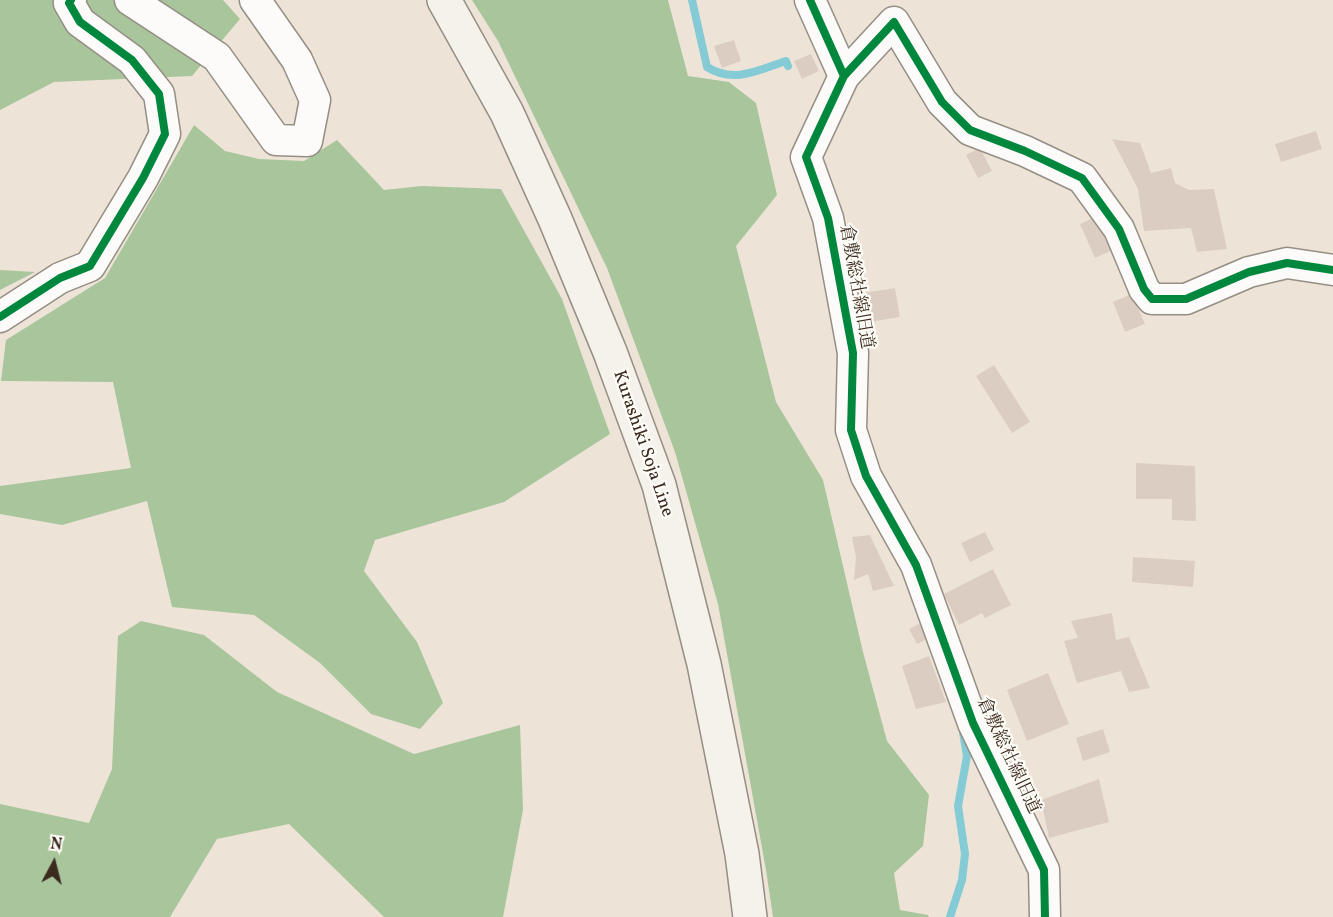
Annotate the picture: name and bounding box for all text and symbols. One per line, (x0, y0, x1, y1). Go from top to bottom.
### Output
street label: 倉敷総社線旧道 (833, 223, 877, 351)
street label: Kurashiki Soja Line (607, 368, 677, 520)
street label: 倉敷総社線旧道 (971, 694, 1043, 818)
north arrow (24, 833, 84, 893)
text: N (49, 834, 63, 857)

